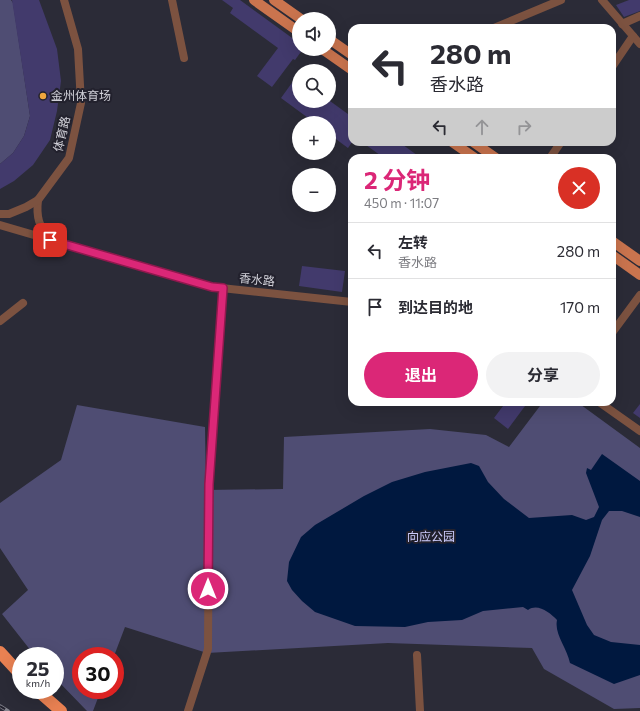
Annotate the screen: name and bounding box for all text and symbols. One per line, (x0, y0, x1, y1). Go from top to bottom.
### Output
map controls (292, 12, 336, 212)
button: sound (292, 12, 336, 56)
text: 280 m (430, 36, 511, 70)
icon: left (364, 40, 416, 92)
button: search (292, 64, 336, 108)
text: 香水路 (430, 73, 484, 95)
place label: 金州体育场 (51, 88, 111, 102)
marker: 金州体育场 (38, 91, 48, 101)
street label: 体育路 (50, 115, 72, 153)
button: + (292, 116, 336, 160)
icon: left (429, 116, 451, 138)
icon: ahead (471, 116, 493, 138)
icon: right (513, 116, 535, 138)
text: 2 分钟 (364, 165, 430, 194)
button: close (558, 167, 600, 209)
button: − (292, 168, 336, 212)
text: 450 m · 11:07 (364, 195, 439, 211)
pin (33, 223, 67, 257)
icon: arrive (39, 229, 61, 251)
text: 左转 (398, 233, 428, 251)
icon: left (364, 240, 386, 262)
text: 280 m (557, 242, 600, 260)
text: 香水路 (398, 254, 437, 270)
street label: 香水路 (238, 270, 276, 288)
icon: arrive (364, 296, 386, 318)
text: 到达目的地 (398, 298, 473, 316)
text: 170 m (560, 298, 600, 316)
button: 退出 (364, 352, 478, 398)
button: 分享 (486, 352, 600, 398)
park label: 向应公园 (407, 529, 455, 543)
position arrow (187, 568, 229, 610)
speed limit sign: 30 (72, 647, 124, 699)
text: 25 (26, 656, 50, 680)
text: km/h (26, 677, 50, 689)

